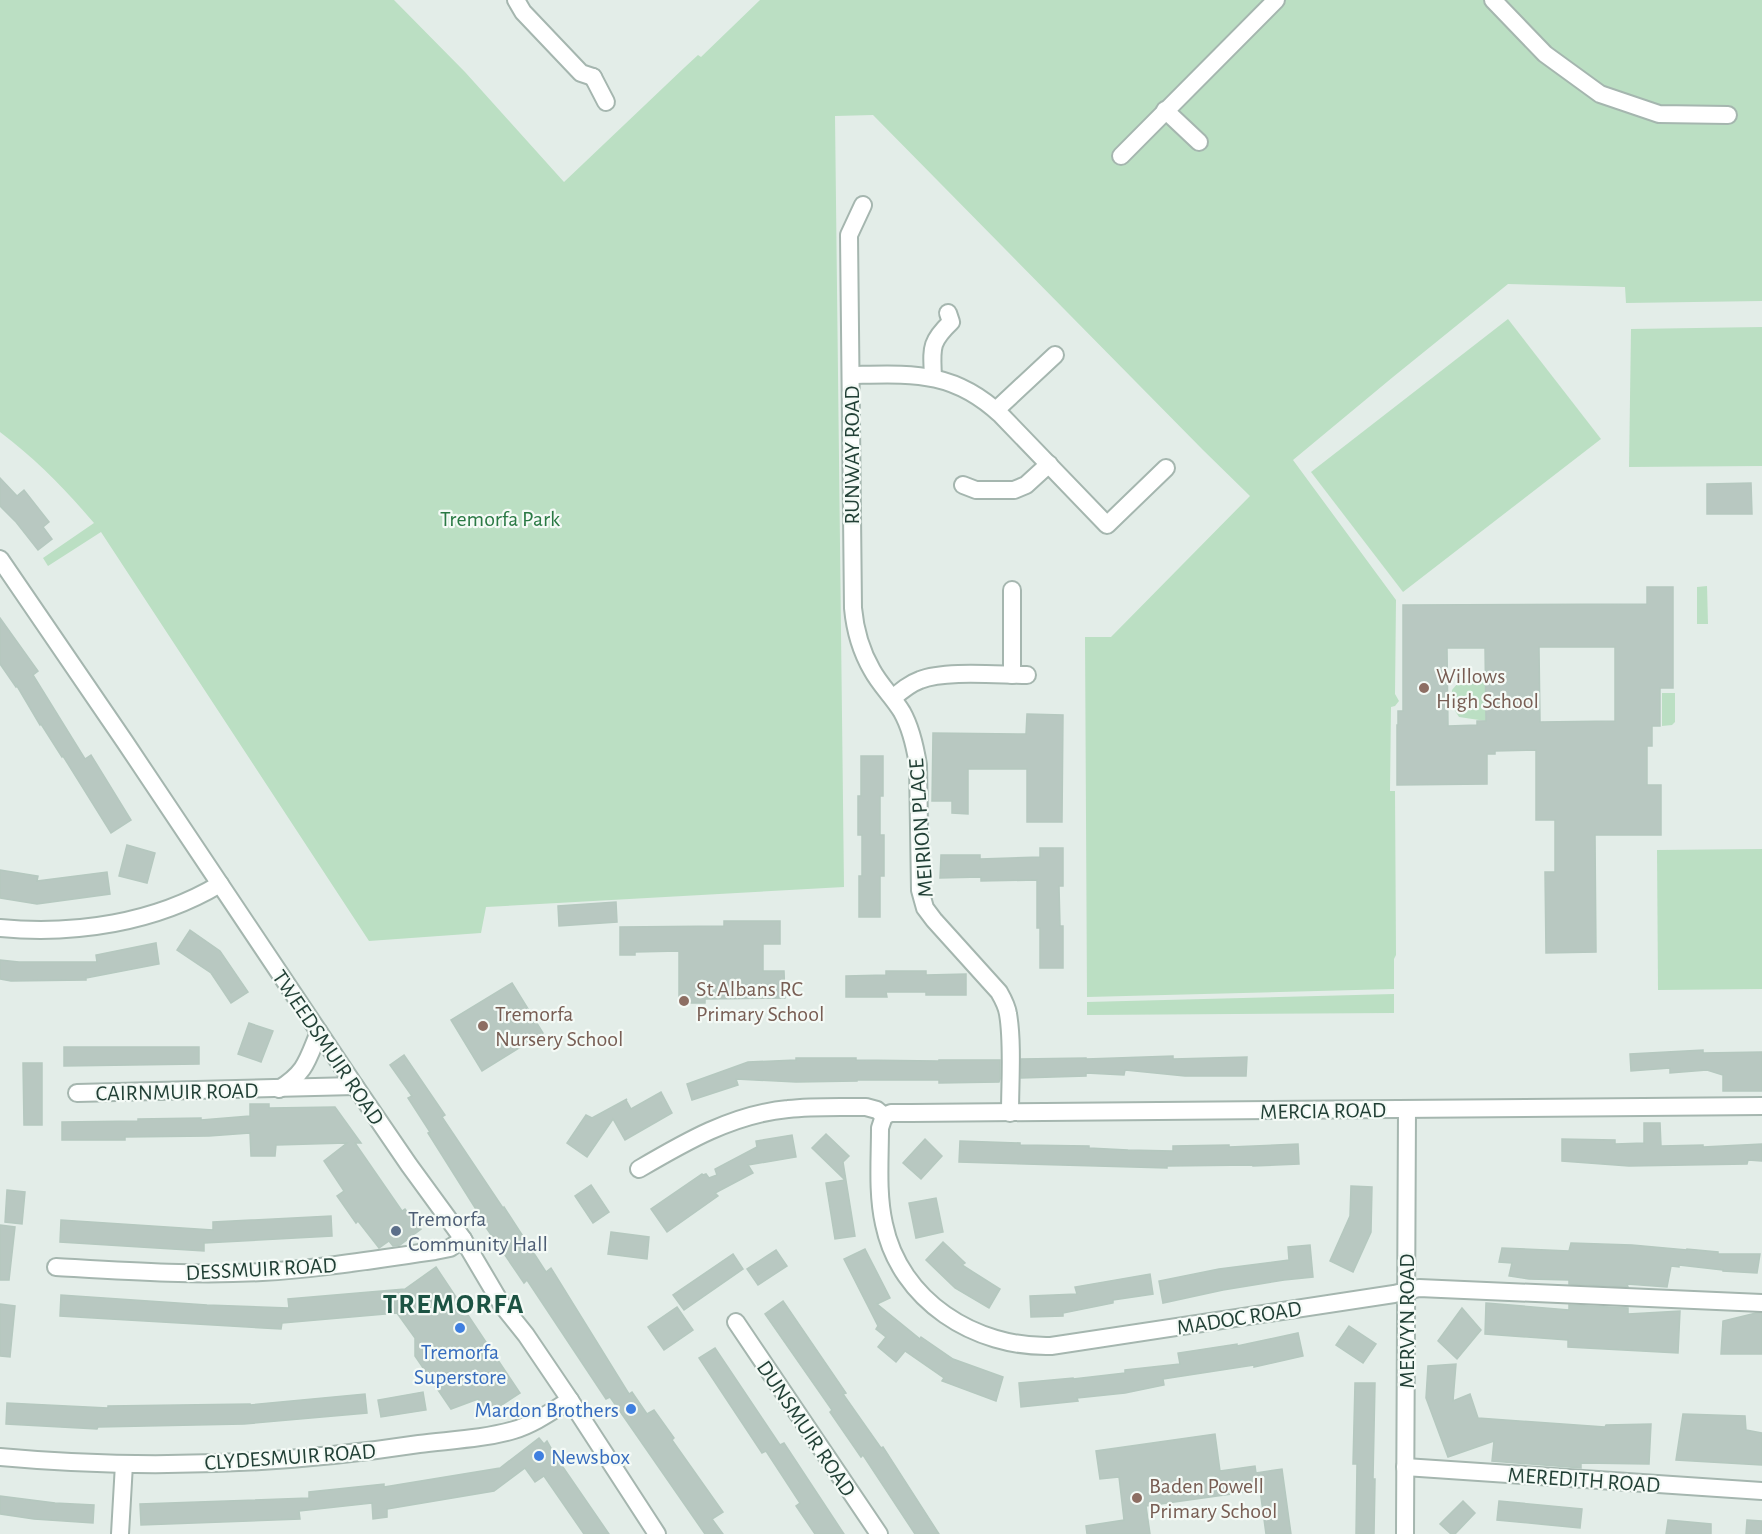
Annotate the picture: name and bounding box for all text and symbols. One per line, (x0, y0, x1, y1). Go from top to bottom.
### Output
street label: RUNWAY ROAD (841, 386, 863, 524)
park label: Tremorfa Park (440, 508, 560, 530)
place label: Willows High School (1436, 665, 1539, 712)
marker: Willows High School (1417, 681, 1431, 695)
street label: MEIRION PLACE (905, 757, 937, 898)
street label: TWEEDSMUIR ROAD (268, 966, 388, 1129)
place label: St Albans RC Primary School (696, 978, 824, 1025)
marker: St Albans RC Primary School (677, 994, 691, 1008)
place label: Tremorfa Nursery School (495, 1003, 623, 1050)
marker: Tremorfa Nursery School (476, 1019, 490, 1033)
street label: CAIRNMUIR ROAD (95, 1080, 259, 1104)
street label: MERCIA ROAD (1260, 1099, 1386, 1123)
place label: Tremorfa Community Hall (408, 1208, 548, 1255)
marker: Tremorfa Community Hall (389, 1224, 403, 1238)
street label: DESSMUIR ROAD (185, 1254, 337, 1284)
street label: MERVYN ROAD (1396, 1254, 1418, 1388)
district label: TREMORFA (383, 1291, 525, 1319)
street label: MADOC ROAD (1175, 1297, 1303, 1339)
marker: Tremorfa Superstore (453, 1321, 467, 1335)
place label: Tremorfa Superstore (414, 1341, 506, 1388)
street label: DUNSMUIR ROAD (753, 1357, 860, 1501)
place label: Mardon Brothers (475, 1399, 619, 1421)
marker: Mardon Brothers (624, 1402, 638, 1416)
street label: CLYDESMUIR ROAD (204, 1440, 376, 1474)
place label: Newsbox (551, 1446, 630, 1468)
marker: Newsbox (532, 1449, 546, 1463)
street label: MEREDITH ROAD (1507, 1464, 1661, 1496)
place label: Baden Powell Primary School (1149, 1475, 1277, 1522)
marker: Baden Powell Primary School (1130, 1491, 1144, 1505)

